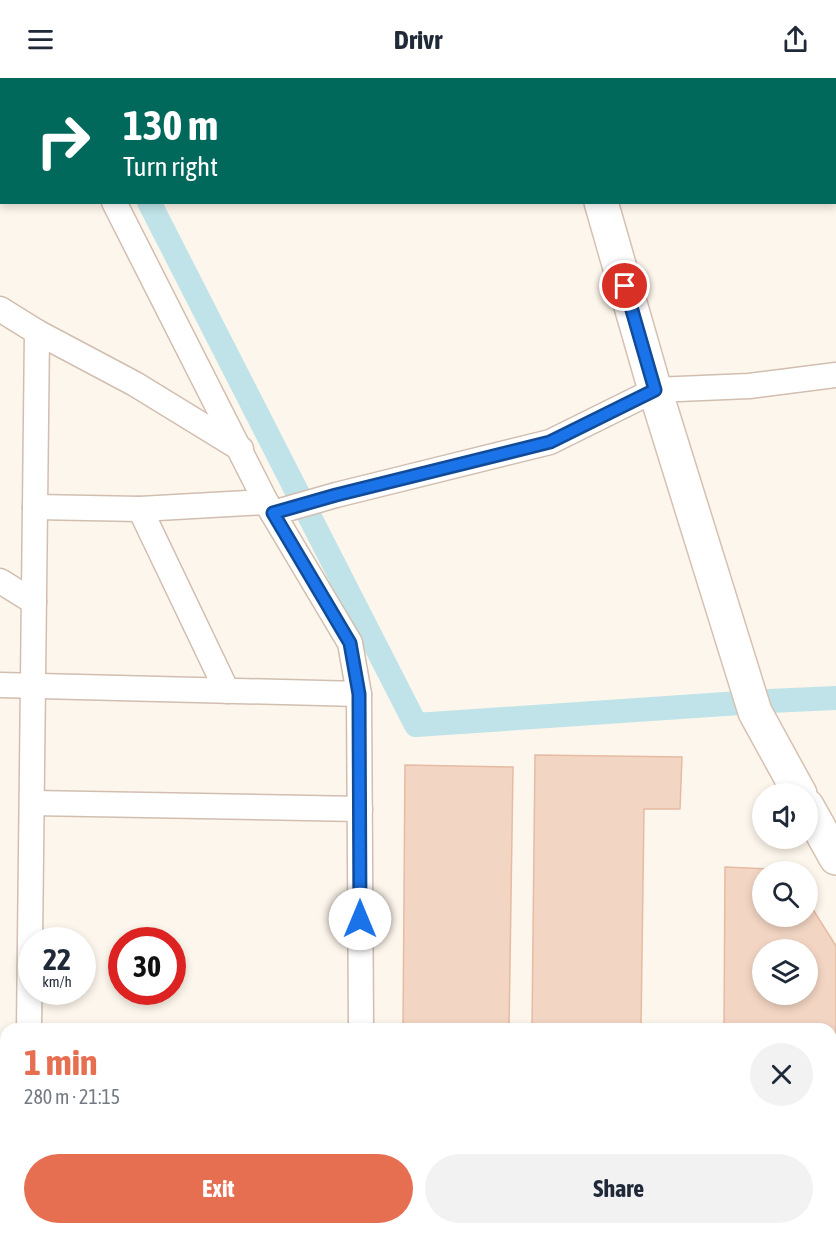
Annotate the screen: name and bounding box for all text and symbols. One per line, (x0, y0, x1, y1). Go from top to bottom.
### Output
icon: menu (24, 23, 57, 56)
icon: share (779, 23, 812, 56)
text: Drivr (394, 24, 442, 55)
text: 130 m (123, 101, 218, 149)
icon: right (24, 102, 102, 180)
text: Turn right (123, 151, 218, 182)
pin (599, 260, 650, 311)
icon: arrive (608, 269, 641, 302)
map controls (752, 783, 818, 1005)
button: sound (752, 783, 818, 849)
button: search (752, 861, 818, 927)
position arrow (328, 887, 392, 951)
speed limit sign: 30 (108, 927, 186, 1005)
button: layers (752, 939, 818, 1005)
text: 22 (43, 942, 71, 976)
text: km/h (42, 973, 72, 990)
text: 1 min (24, 1041, 98, 1083)
button: close (750, 1043, 813, 1106)
text: 280 m · 21:15 (24, 1085, 120, 1108)
button: Exit (24, 1154, 413, 1223)
button: Share (425, 1154, 813, 1223)

